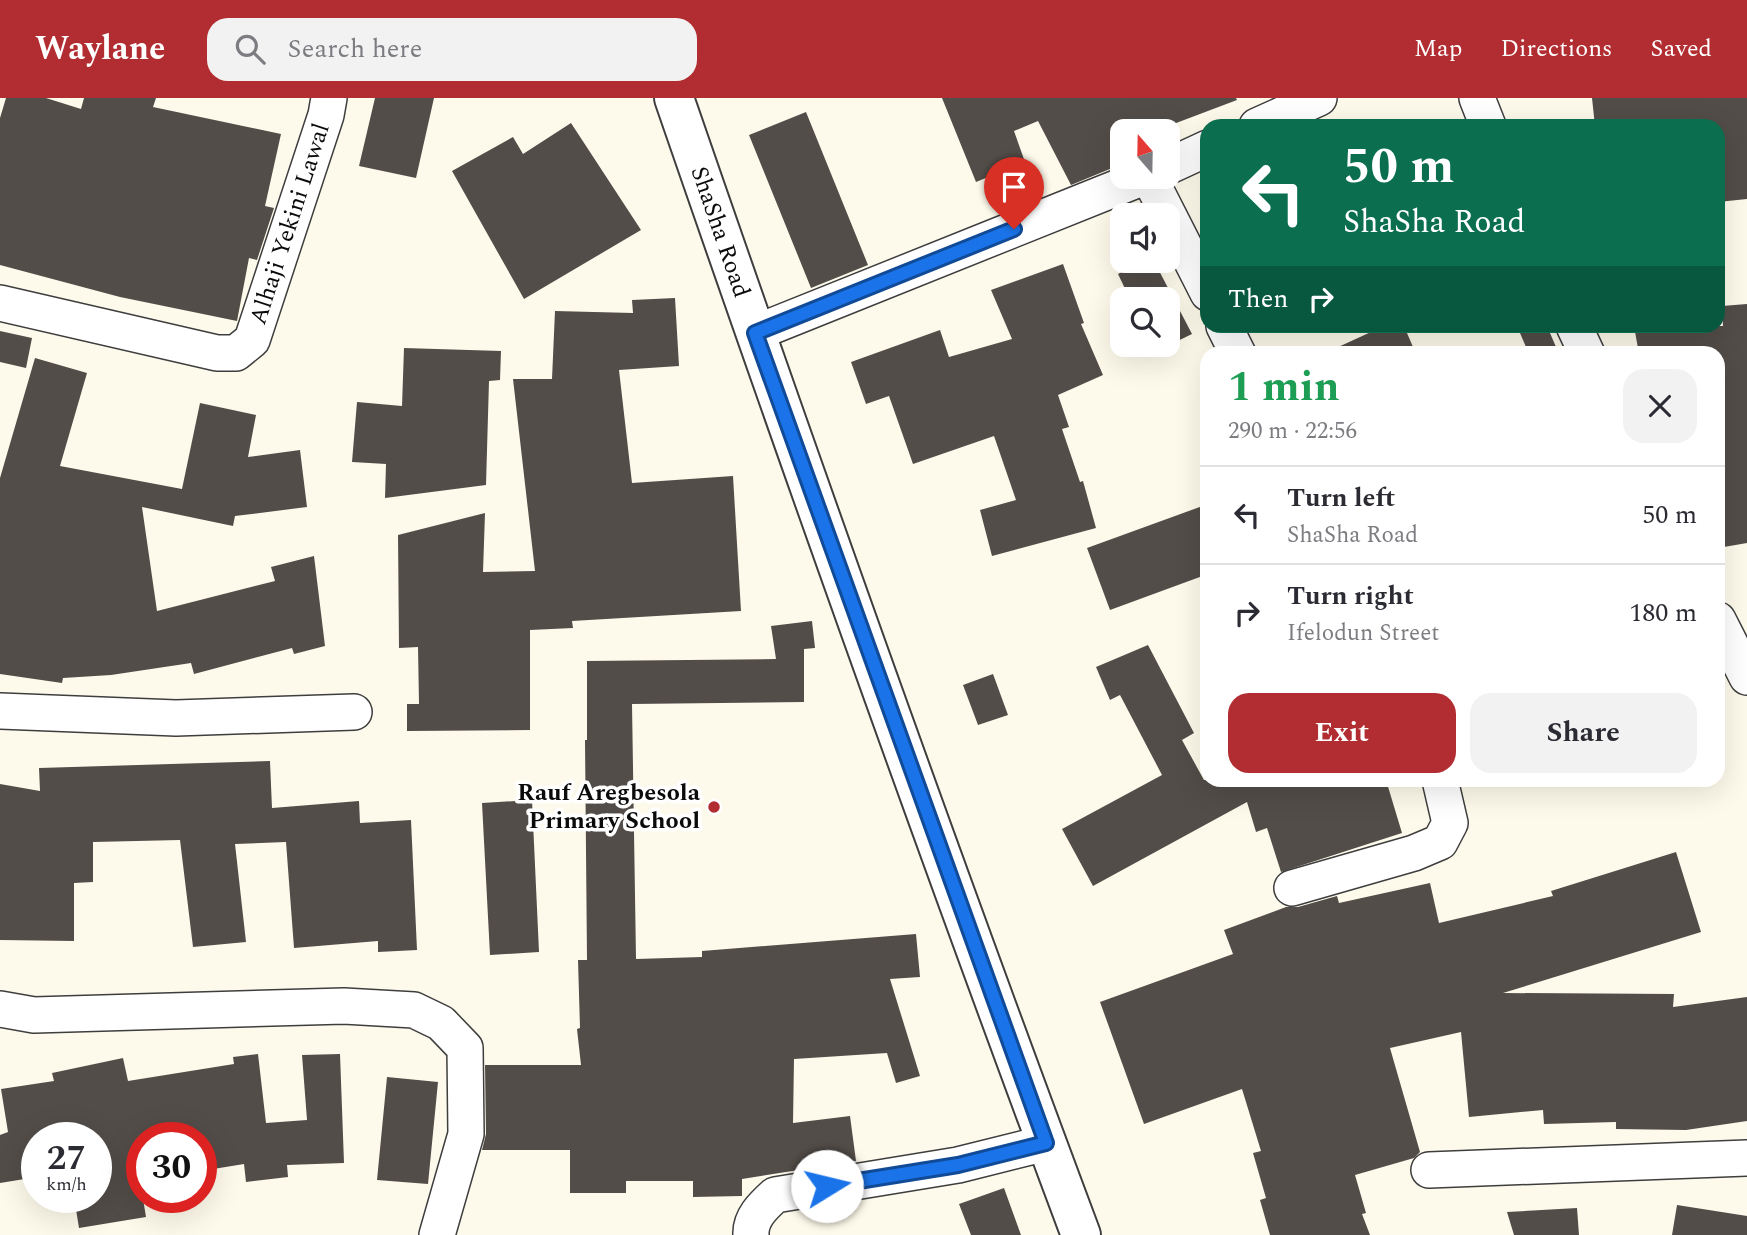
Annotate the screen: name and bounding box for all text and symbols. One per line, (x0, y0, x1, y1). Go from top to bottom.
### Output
search box (207, 18, 697, 81)
text: Waylane (35, 24, 165, 74)
text: Search here (287, 29, 422, 69)
icon: search (231, 30, 269, 68)
text: Map (1414, 31, 1462, 67)
text: Directions (1500, 31, 1612, 67)
text: Saved (1650, 31, 1712, 67)
street label: Alhaji Yekini Lawal (240, 119, 340, 329)
north arrow (1110, 119, 1180, 189)
map controls (1110, 119, 1180, 357)
text: 50 m (1343, 130, 1454, 205)
icon: left (1228, 147, 1319, 238)
pin (984, 157, 1044, 229)
street label: ShaSha Road (681, 161, 759, 303)
icon: arrive (995, 168, 1033, 206)
text: ShaSha Road (1343, 198, 1525, 247)
button: sound (1110, 203, 1180, 273)
text: Then (1228, 279, 1288, 319)
icon: right (1302, 280, 1340, 318)
button: search (1110, 287, 1180, 357)
text: 1 min (1228, 356, 1340, 419)
button: close (1623, 369, 1697, 443)
text: 290 m · 22:56 (1228, 414, 1357, 449)
text: Turn left (1287, 478, 1395, 518)
text: 50 m (1642, 495, 1697, 535)
icon: left (1228, 496, 1266, 534)
text: ShaSha Road (1287, 518, 1418, 553)
text: Turn right (1287, 576, 1414, 616)
text: 180 m (1629, 593, 1697, 633)
icon: right (1228, 594, 1266, 632)
text: Ifelodun Street (1287, 616, 1440, 651)
button: Exit (1228, 693, 1456, 773)
button: Share (1470, 693, 1697, 773)
place label: Rauf Aregbesola Primary School (517, 775, 701, 839)
marker: Rauf Aregbesola Primary School (706, 799, 722, 815)
speed limit sign: 30 (126, 1122, 217, 1213)
text: 27 (47, 1132, 86, 1185)
position arrow (790, 1149, 864, 1223)
text: km/h (46, 1171, 87, 1198)

